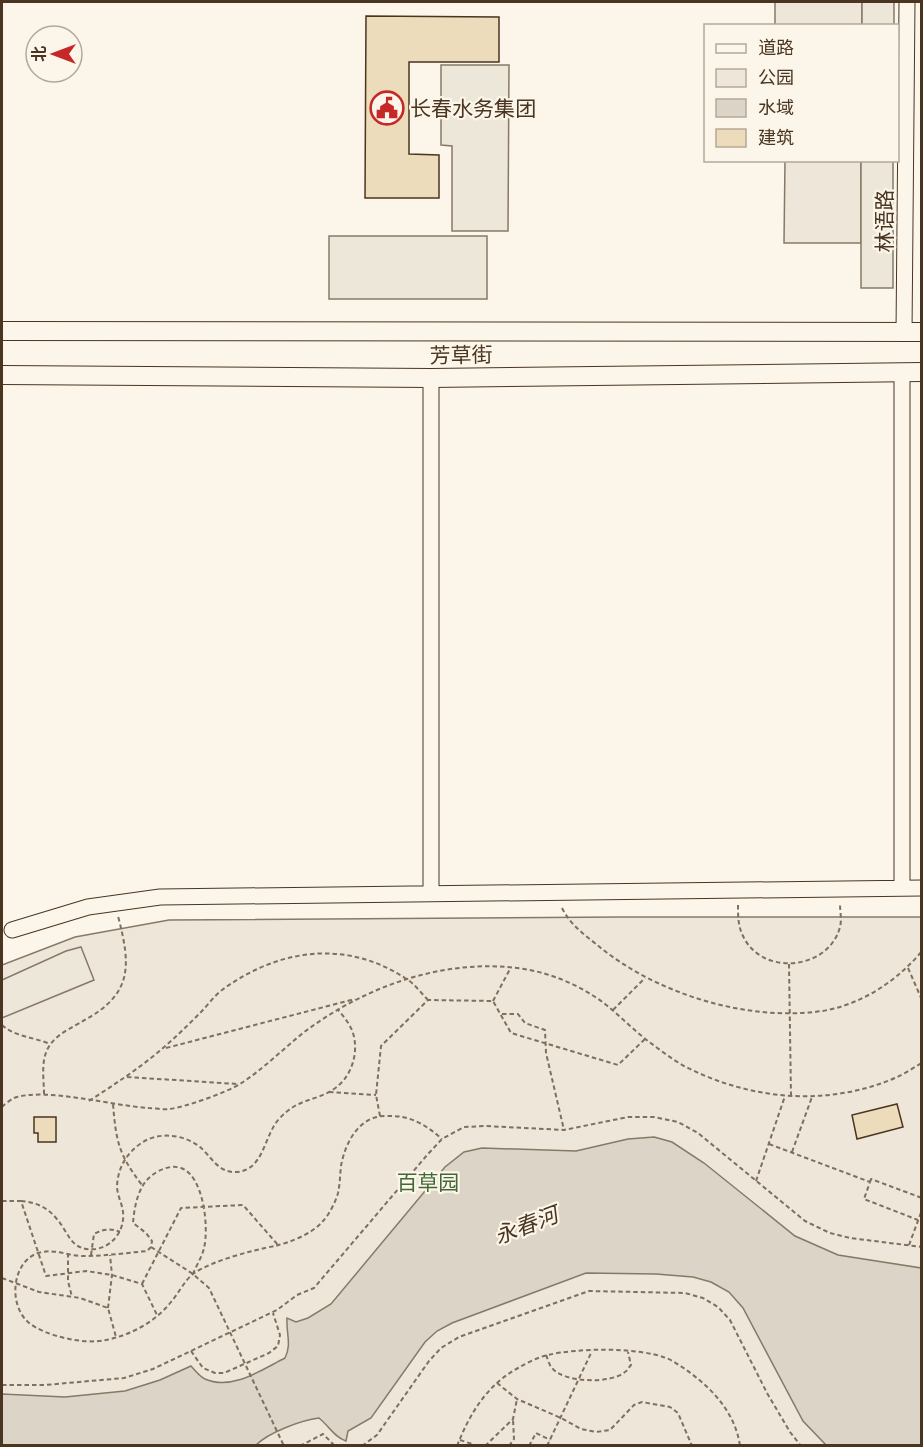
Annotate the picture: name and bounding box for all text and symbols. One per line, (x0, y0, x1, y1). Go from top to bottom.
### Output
north arrow (24, 24, 84, 84)
legend (704, 24, 899, 162)
text: 道路 (758, 36, 794, 59)
text: 北 (29, 46, 49, 62)
text: 公园 (758, 66, 794, 89)
public building icon: 长春水务集团 (369, 90, 405, 126)
place label: 长春水务集团 (410, 95, 536, 122)
text: 水域 (758, 96, 794, 119)
text: 建筑 (758, 126, 794, 149)
street label: 林语路 (871, 190, 898, 253)
street label: 芳草街 (429, 341, 493, 369)
park label: 百草园 (397, 1169, 460, 1196)
water label: 永春河 (490, 1199, 566, 1250)

